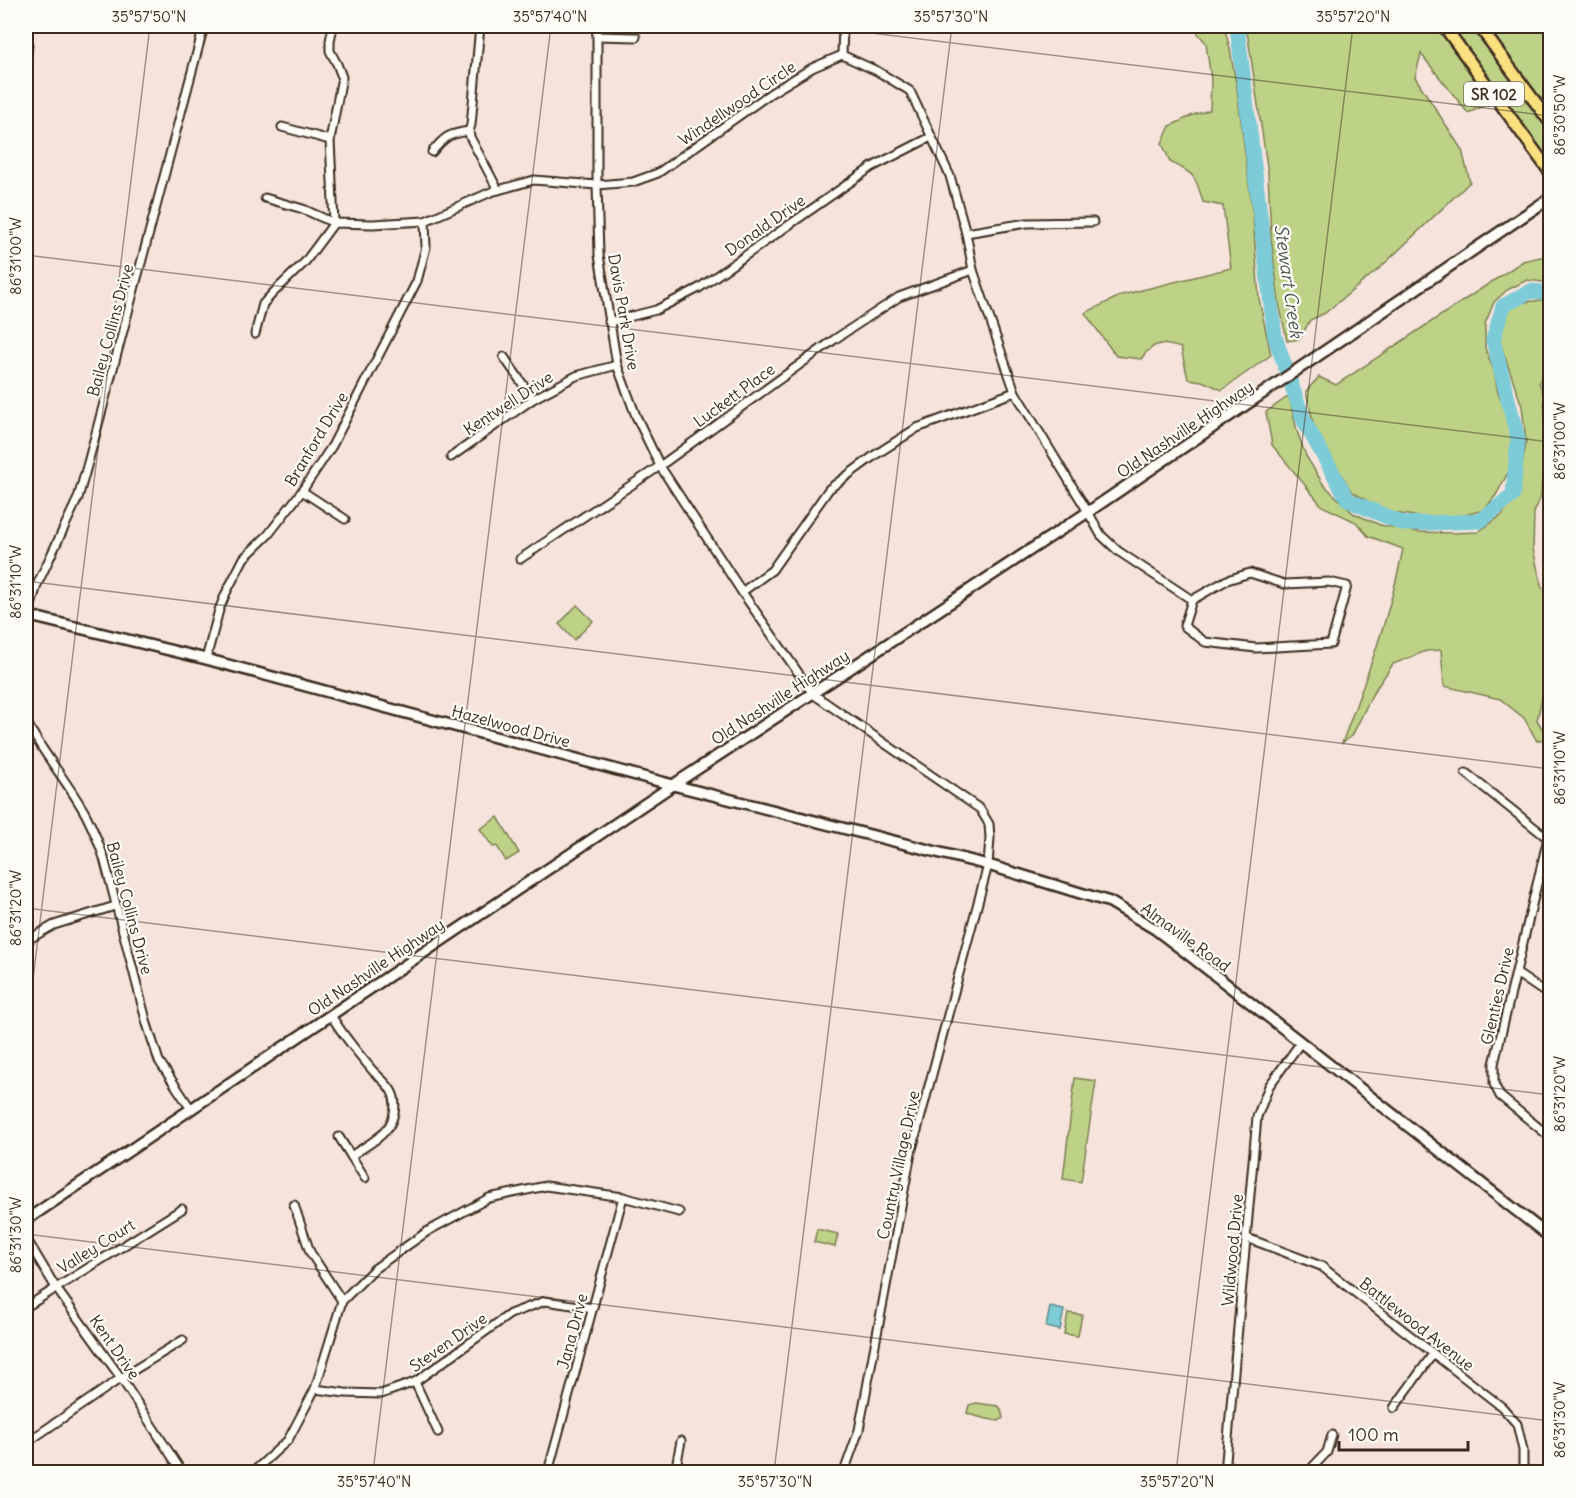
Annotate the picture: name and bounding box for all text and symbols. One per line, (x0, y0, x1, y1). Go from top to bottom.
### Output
text: 35°57'50"N (112, 7, 186, 26)
text: 35°57'40"N (513, 7, 587, 26)
text: 35°57'30"N (914, 7, 988, 26)
text: 35°57'20"N (1316, 7, 1390, 26)
street label: Windellwood Circle (675, 56, 799, 150)
text: 86°30'50"W (1550, 74, 1569, 155)
road number: SR 102 (1464, 82, 1524, 106)
street label: Donald Drive (721, 190, 809, 260)
text: 86°31'00"W (6, 217, 25, 295)
water label: Stewart Creek (1270, 223, 1309, 341)
street label: Davis Park Drive (604, 252, 644, 372)
street label: Bailey Collins Drive (83, 261, 137, 399)
street label: Luckett Place (689, 359, 779, 431)
street label: Kentwell Drive (460, 367, 556, 439)
street label: Old Nashville Highway (1113, 376, 1257, 482)
street label: Branford Drive (280, 388, 352, 490)
text: 86°31'00"W (1550, 402, 1569, 480)
text: 86°31'10"W (6, 545, 25, 619)
street label: Old Nashville Highway (707, 645, 853, 749)
street label: Hazelwood Drive (450, 701, 572, 751)
text: 86°31'10"W (1550, 731, 1569, 805)
street label: Bailey Collins Drive (103, 839, 157, 977)
text: 86°31'20"W (6, 869, 25, 946)
street label: Almaville Road (1137, 898, 1235, 976)
street label: Old Nashville Highway (304, 914, 448, 1020)
street label: Glenties Drive (1476, 945, 1518, 1047)
text: 86°31'20"W (1550, 1055, 1569, 1132)
street label: Country Village Drive (872, 1089, 924, 1241)
street label: Wildwood Drive (1217, 1193, 1247, 1307)
text: 86°31'30"W (6, 1196, 25, 1273)
street label: Valley Court (53, 1214, 139, 1278)
street label: Battlewood Avenue (1356, 1273, 1478, 1375)
street label: Jana Drive (552, 1291, 592, 1371)
street label: Steven Drive (405, 1308, 491, 1376)
street label: Kent Drive (86, 1311, 144, 1383)
text: 86°31'30"W (1550, 1381, 1569, 1458)
scale bar (1339, 1414, 1468, 1452)
text: 100 m (1348, 1423, 1399, 1446)
text: 35°57'40"N (337, 1472, 411, 1491)
text: 35°57'30"N (738, 1472, 812, 1491)
text: 35°57'20"N (1140, 1472, 1214, 1491)

